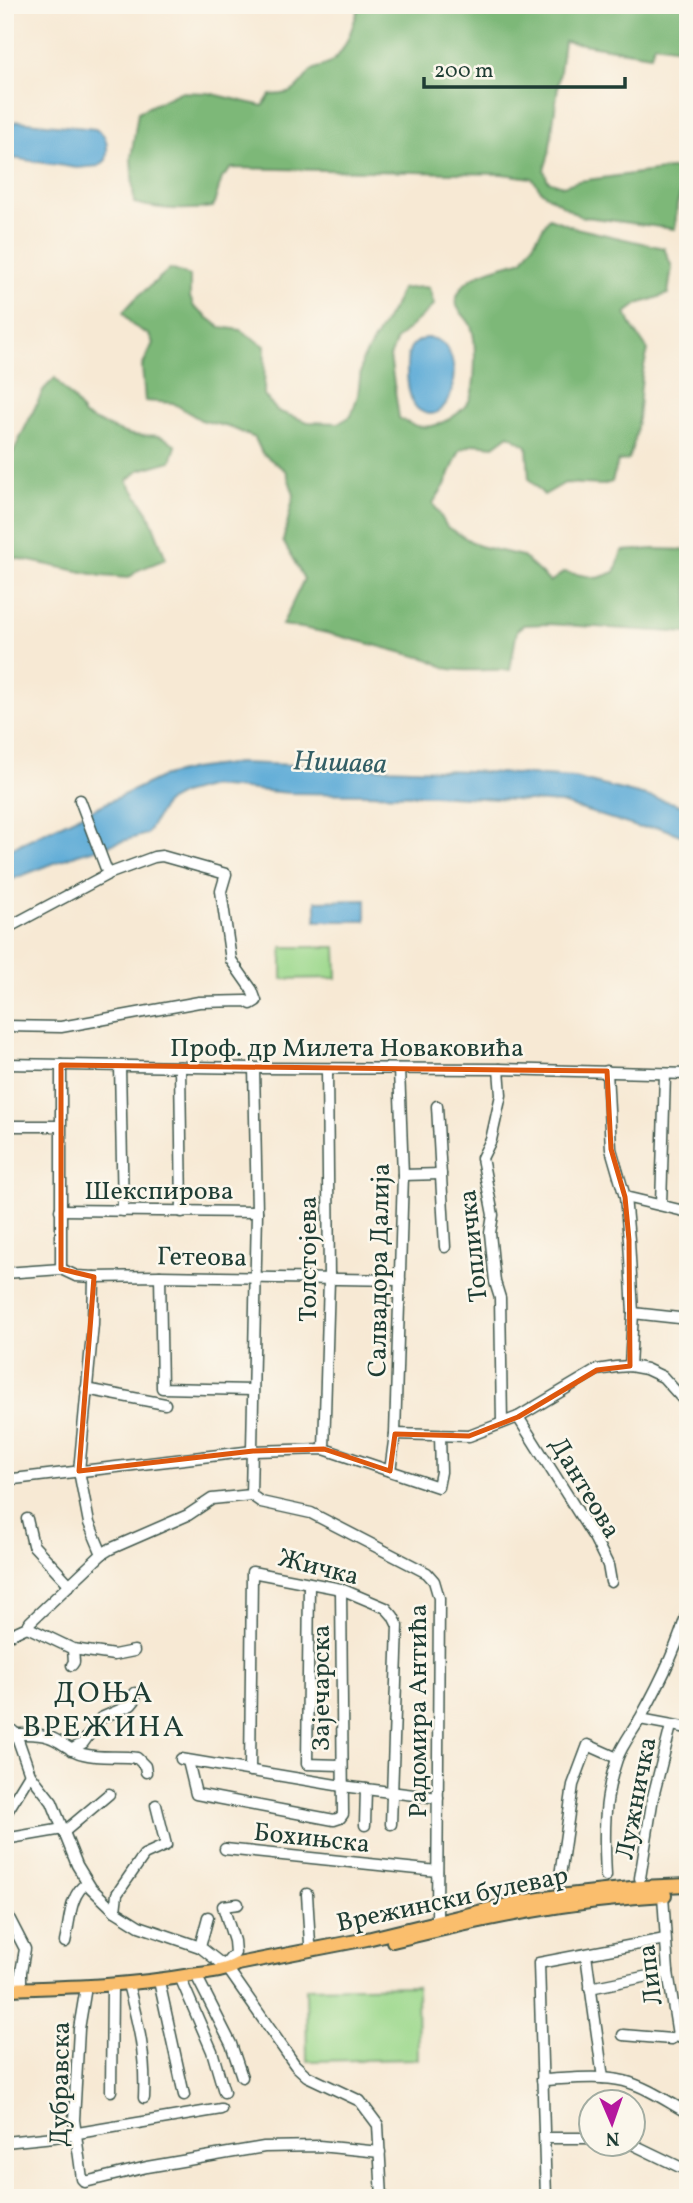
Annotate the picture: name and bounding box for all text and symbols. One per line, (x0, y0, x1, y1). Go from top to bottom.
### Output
scale bar (424, 46, 625, 90)
text: 200 m (434, 57, 494, 86)
water label: Нишава (292, 742, 388, 785)
street label: Проф. др Милета Новаковића (170, 1031, 524, 1067)
street label: Салвадора Далија (360, 1163, 400, 1377)
street label: Шекспирова (84, 1174, 234, 1210)
street label: Топличка (450, 1188, 498, 1304)
street label: Толстојева (291, 1196, 327, 1322)
street label: Гетеова (157, 1239, 247, 1277)
street label: Дантеова (540, 1430, 629, 1546)
street label: Жичка (274, 1541, 363, 1595)
street label: Радомира Антића (401, 1604, 437, 1818)
street label: Зајечарска (304, 1625, 340, 1751)
district label: ДОЊА ВРЕЖИНА (22, 1673, 186, 1749)
street label: Лужничка (607, 1734, 666, 1863)
street label: Бохињска (252, 1815, 372, 1863)
street label: Врежински булевар (333, 1858, 571, 1942)
street label: Липа (629, 1942, 673, 2007)
street label: Дубравска (42, 2021, 80, 2147)
north arrow (578, 2088, 648, 2158)
text: N (605, 2125, 620, 2151)

